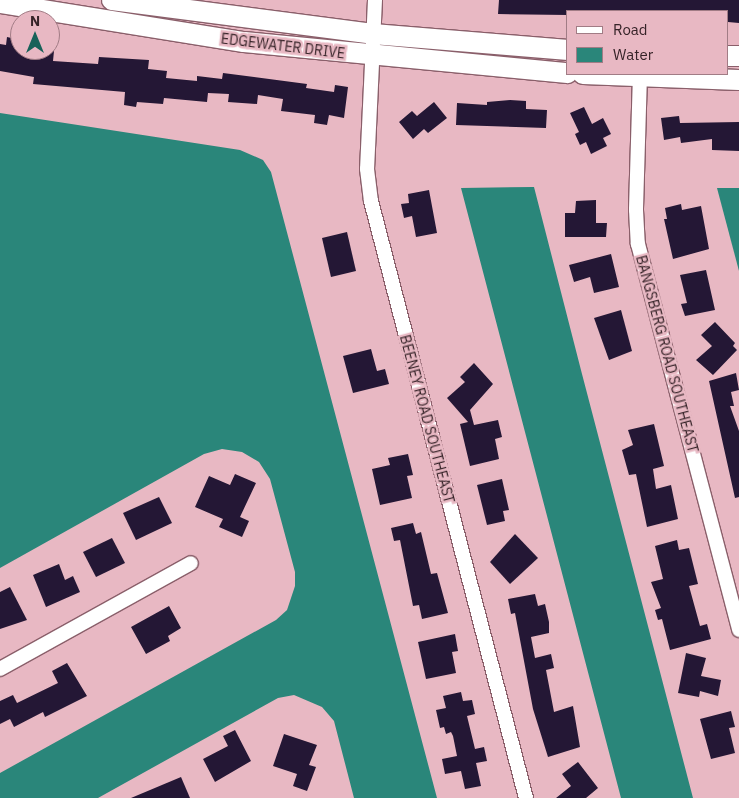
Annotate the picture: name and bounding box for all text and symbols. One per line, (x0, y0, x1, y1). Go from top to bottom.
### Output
north arrow (10, 10, 60, 60)
legend (566, 10, 729, 75)
text: N (30, 12, 40, 30)
text: Road (613, 20, 648, 39)
street label: EDGEWATER DRIVE (220, 30, 346, 62)
text: Water (613, 45, 653, 64)
street label: BANGSBERG ROAD SOUTHEAST (633, 253, 701, 455)
street label: BEENEY ROAD SOUTHEAST (396, 333, 458, 505)

